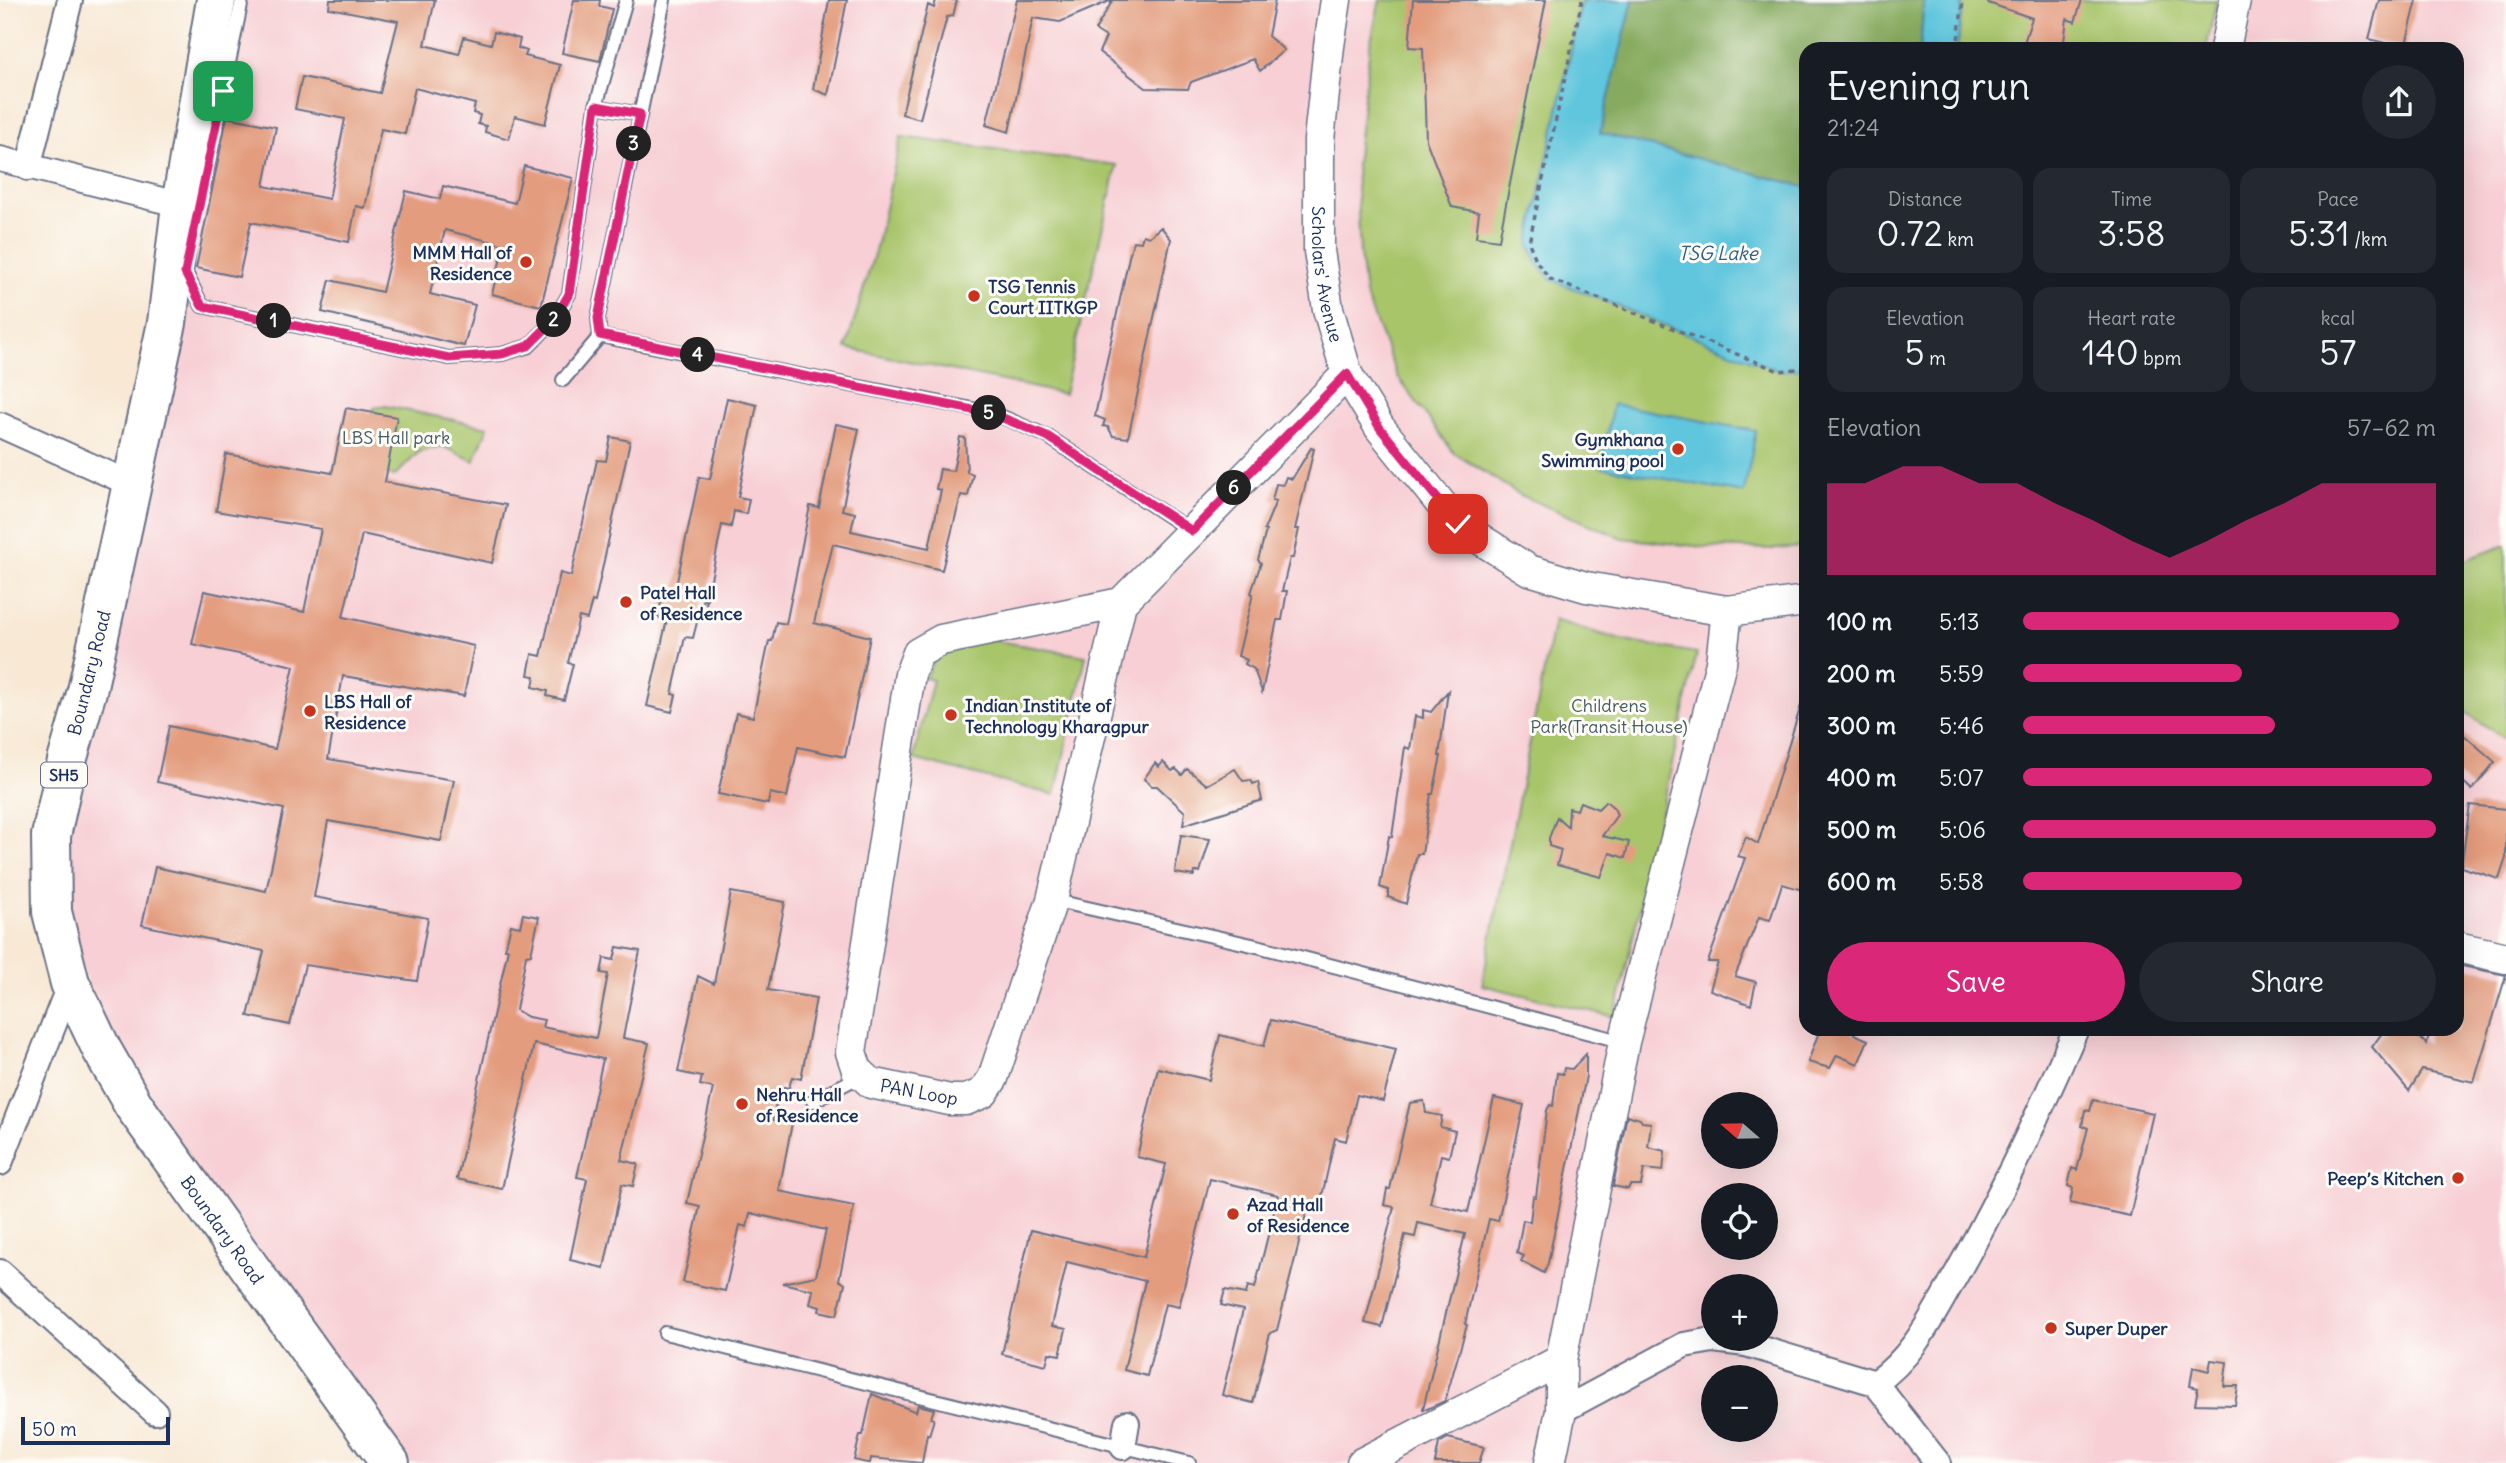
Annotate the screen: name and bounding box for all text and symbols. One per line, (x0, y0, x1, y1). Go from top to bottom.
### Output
pin (193, 61, 253, 121)
text: Evening run (1827, 63, 2030, 110)
button: share (2362, 65, 2436, 139)
icon: arrive (204, 72, 242, 110)
text: 21:24 (1827, 113, 1879, 142)
pin: 3 (616, 127, 652, 162)
text: 3 (628, 131, 639, 155)
text: Distance (1888, 187, 1962, 211)
text: Time (2111, 187, 2152, 211)
text: Pace (2317, 187, 2358, 211)
street label: Scholars' Avenue (1307, 206, 1349, 345)
text: 0.72 (1876, 211, 1943, 255)
text: 3:58 (2097, 211, 2166, 255)
text: 5:31 (2288, 211, 2350, 255)
text: km (1943, 227, 1974, 251)
text: /km (2350, 227, 2387, 251)
place label: MMM Hall of Residence (412, 241, 513, 285)
water label: TSG Lake (1678, 241, 1760, 265)
marker: MMM Hall of Residence (518, 254, 534, 270)
place label: TSG Tennis Court IITKGP (988, 275, 1098, 319)
marker: TSG Tennis Court IITKGP (966, 288, 982, 304)
pin: 2 (536, 302, 572, 338)
pin: 1 (256, 304, 292, 338)
text: Elevation (1886, 306, 1964, 330)
text: Heart rate (2087, 306, 2176, 330)
text: kcal (2321, 306, 2355, 330)
text: 2 (548, 307, 559, 331)
text: 1 (270, 308, 277, 332)
text: 5 (1905, 330, 1925, 374)
text: 140 (2082, 330, 2139, 374)
text: 57 (2319, 330, 2356, 374)
pin: 4 (680, 338, 716, 372)
text: 4 (692, 342, 703, 366)
text: m (1925, 346, 1946, 370)
text: bpm (2139, 346, 2181, 370)
pin: 5 (972, 396, 1006, 430)
text: 5 (983, 400, 994, 424)
text: Elevation (1827, 413, 1921, 442)
text: 57–62 m (2347, 413, 2436, 442)
park label: LBS Hall park (342, 426, 450, 449)
place label: Gymkhana Swimming pool (1541, 428, 1664, 472)
marker: Gymkhana Swimming pool (1670, 441, 1686, 457)
pin: 6 (1216, 470, 1252, 505)
text: 6 (1228, 475, 1239, 499)
pin (1428, 494, 1488, 554)
icon: check (1439, 505, 1477, 543)
place label: Patel Hall of Residence (640, 581, 743, 625)
marker: Patel Hall of Residence (618, 594, 634, 610)
text: 100 m (1827, 607, 1892, 636)
text: 5:13 (1939, 607, 1980, 636)
street label: Boundary Road (62, 608, 116, 738)
text: 200 m (1827, 659, 1896, 688)
text: 5:59 (1939, 659, 1984, 688)
place label: LBS Hall of Residence (324, 690, 412, 734)
place label: Indian Institute of Technology Kharagpur (965, 694, 1150, 738)
park label: Childrens Park(Transit House) (1530, 694, 1688, 738)
marker: LBS Hall of Residence (302, 703, 318, 719)
marker: Indian Institute of Technology Kharagpur (943, 707, 959, 723)
text: 300 m (1827, 711, 1896, 740)
text: 5:46 (1939, 711, 1984, 740)
road number: SH5 (41, 762, 87, 788)
text: 400 m (1827, 763, 1896, 792)
text: 5:07 (1939, 763, 1984, 792)
text: 500 m (1827, 815, 1896, 844)
text: 5:06 (1939, 815, 1986, 844)
text: 600 m (1827, 867, 1896, 896)
text: 5:58 (1939, 867, 1984, 896)
button: Save (1827, 942, 2125, 1022)
button: Share (2139, 942, 2436, 1022)
street label: PAN Loop (878, 1074, 960, 1110)
place label: Nehru Hall of Residence (756, 1083, 859, 1127)
north arrow (1701, 1092, 1778, 1169)
map controls (1701, 1092, 1778, 1442)
marker: Nehru Hall of Residence (734, 1096, 750, 1112)
place label: Peep’s Kitchen (2327, 1167, 2445, 1190)
marker: Peep’s Kitchen (2450, 1170, 2466, 1186)
street label: Boundary Road (176, 1171, 269, 1289)
button: locate (1701, 1183, 1778, 1260)
place label: Azad Hall of Residence (1247, 1193, 1350, 1237)
marker: Azad Hall of Residence (1225, 1206, 1241, 1222)
button: + (1701, 1274, 1778, 1351)
place label: Super Duper (2065, 1317, 2168, 1340)
marker: Super Duper (2043, 1320, 2059, 1336)
button: − (1701, 1365, 1778, 1442)
scale bar (21, 1414, 170, 1446)
text: 50 m (32, 1417, 77, 1441)

